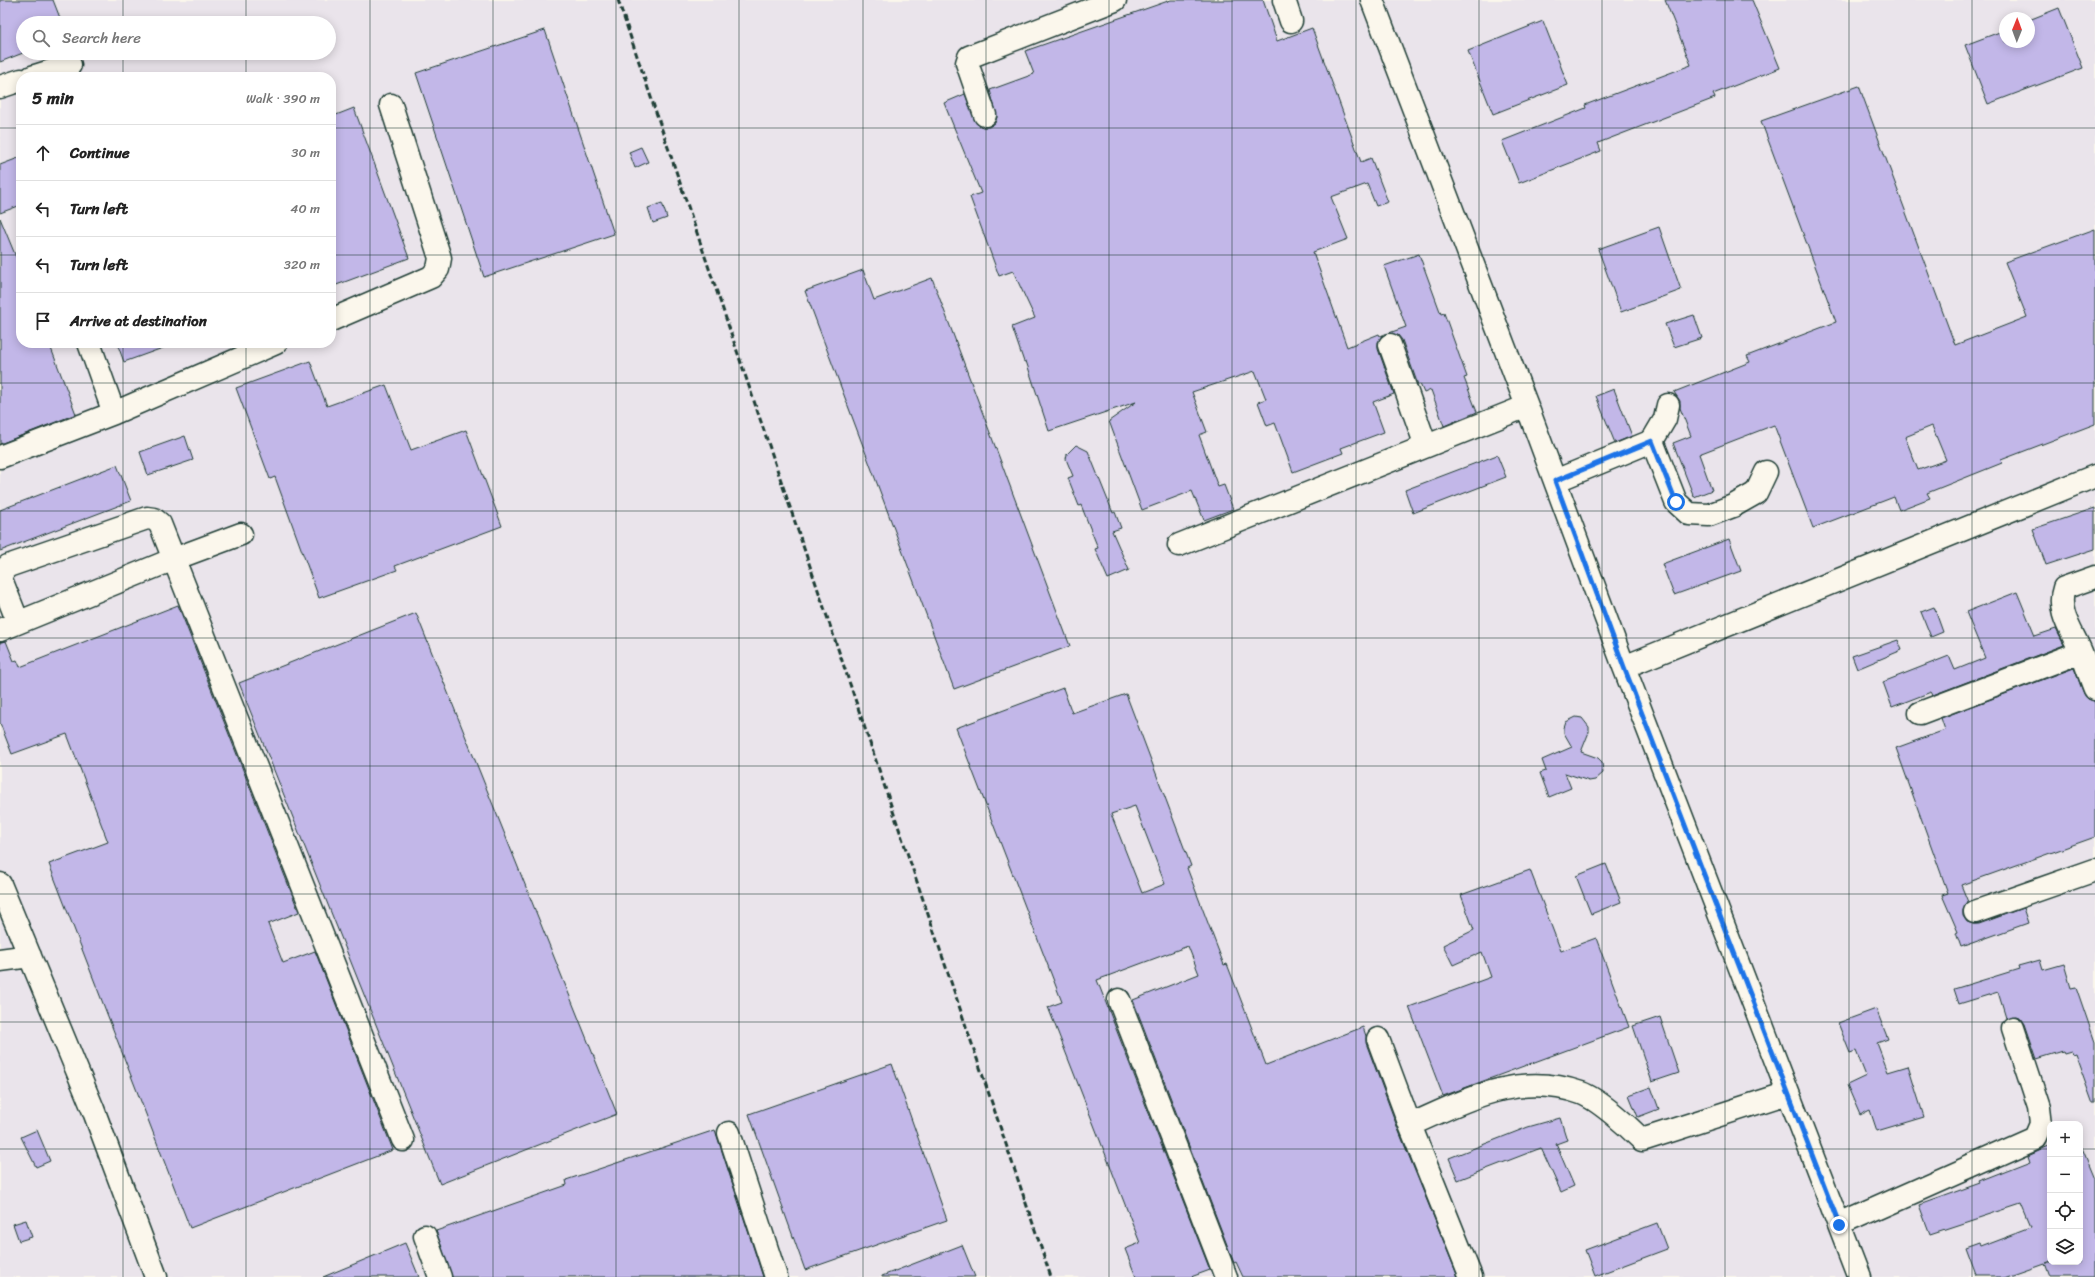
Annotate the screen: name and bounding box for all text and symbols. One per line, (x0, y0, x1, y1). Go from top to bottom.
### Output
north arrow (1999, 12, 2035, 48)
search box (16, 16, 336, 60)
text: Search here (62, 25, 141, 51)
icon: search (30, 27, 52, 49)
text: 5 min (32, 83, 74, 113)
text: Walk · 390 m (246, 87, 320, 110)
text: Continue (70, 140, 130, 166)
text: 30 m (291, 141, 320, 164)
icon: ahead (32, 142, 54, 164)
text: Turn left (70, 196, 128, 222)
text: 40 m (290, 197, 320, 220)
icon: left (32, 198, 54, 220)
text: Turn left (70, 252, 128, 278)
text: 320 m (284, 253, 320, 276)
icon: left (32, 254, 54, 276)
text: Arrive at destination (70, 308, 207, 334)
icon: arrive (32, 310, 54, 332)
route start (1667, 493, 1685, 511)
map controls (2047, 1121, 2083, 1265)
button: + (2047, 1121, 2083, 1157)
button: − (2047, 1157, 2083, 1193)
button: locate (2047, 1193, 2083, 1229)
route end (1830, 1216, 1848, 1234)
button: layers (2047, 1229, 2083, 1265)

